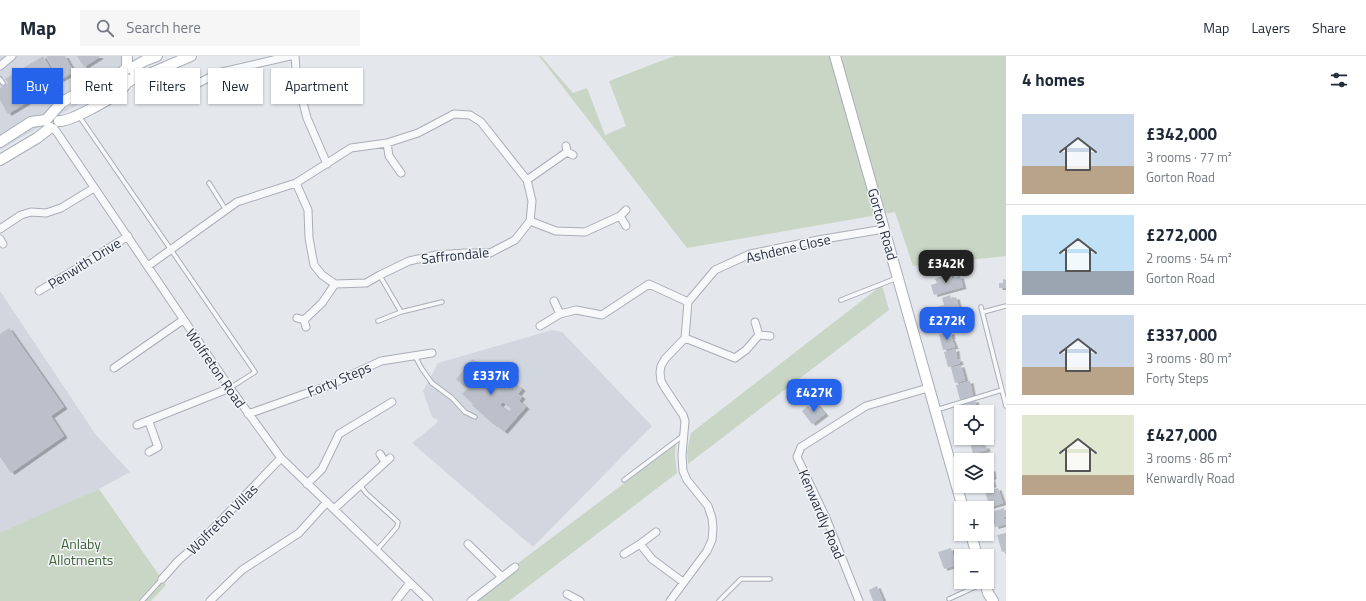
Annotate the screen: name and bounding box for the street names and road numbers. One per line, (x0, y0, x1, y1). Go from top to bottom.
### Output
street label: Gorton Road (863, 186, 903, 262)
street label: Ashdene Close (744, 228, 832, 268)
street label: Penwith Drive (43, 232, 125, 294)
street label: Saffrondale (420, 241, 490, 269)
street label: Wolfreton Road (181, 324, 251, 412)
street label: Forty Steps (304, 356, 374, 402)
street label: Kenwardly Road (794, 466, 850, 562)
street label: Wolfreton Villas (182, 479, 262, 559)

